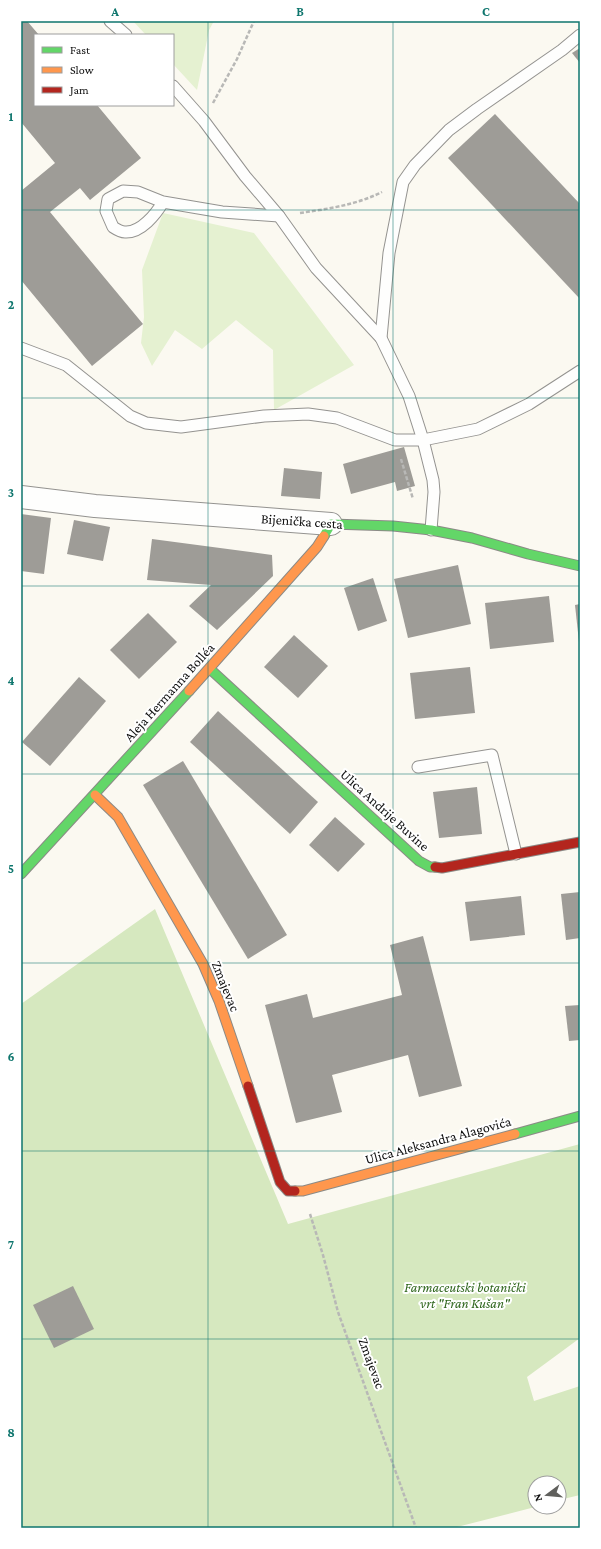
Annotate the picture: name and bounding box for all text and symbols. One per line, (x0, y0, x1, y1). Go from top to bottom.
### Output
text: A (110, 4, 119, 19)
text: B (296, 4, 304, 19)
text: C (482, 4, 490, 19)
legend (34, 34, 174, 106)
text: Fast (70, 43, 91, 57)
text: Slow (70, 63, 94, 77)
text: Jam (69, 83, 89, 97)
text: 1 (9, 109, 14, 124)
text: 2 (8, 297, 15, 312)
text: 3 (8, 485, 14, 500)
street label: Bijenička cesta (260, 510, 344, 533)
street label: Aleja Hermanna Bolléa (121, 639, 219, 745)
text: 4 (7, 673, 15, 688)
street label: Ulica Andrije Buvine (337, 766, 433, 855)
text: 5 (8, 861, 14, 876)
street label: Zmajevac (208, 958, 243, 1014)
text: 6 (7, 1049, 15, 1064)
street label: Ulica Aleksandra Alagovića (363, 1113, 513, 1167)
text: 7 (8, 1237, 14, 1252)
park label: Farmaceutski botanički vrt "Fran Kušan" (404, 1279, 526, 1311)
street label: Zmajevac (354, 1335, 389, 1391)
text: 8 (7, 1425, 15, 1440)
north arrow (527, 1475, 567, 1515)
text: N (530, 1492, 544, 1503)

